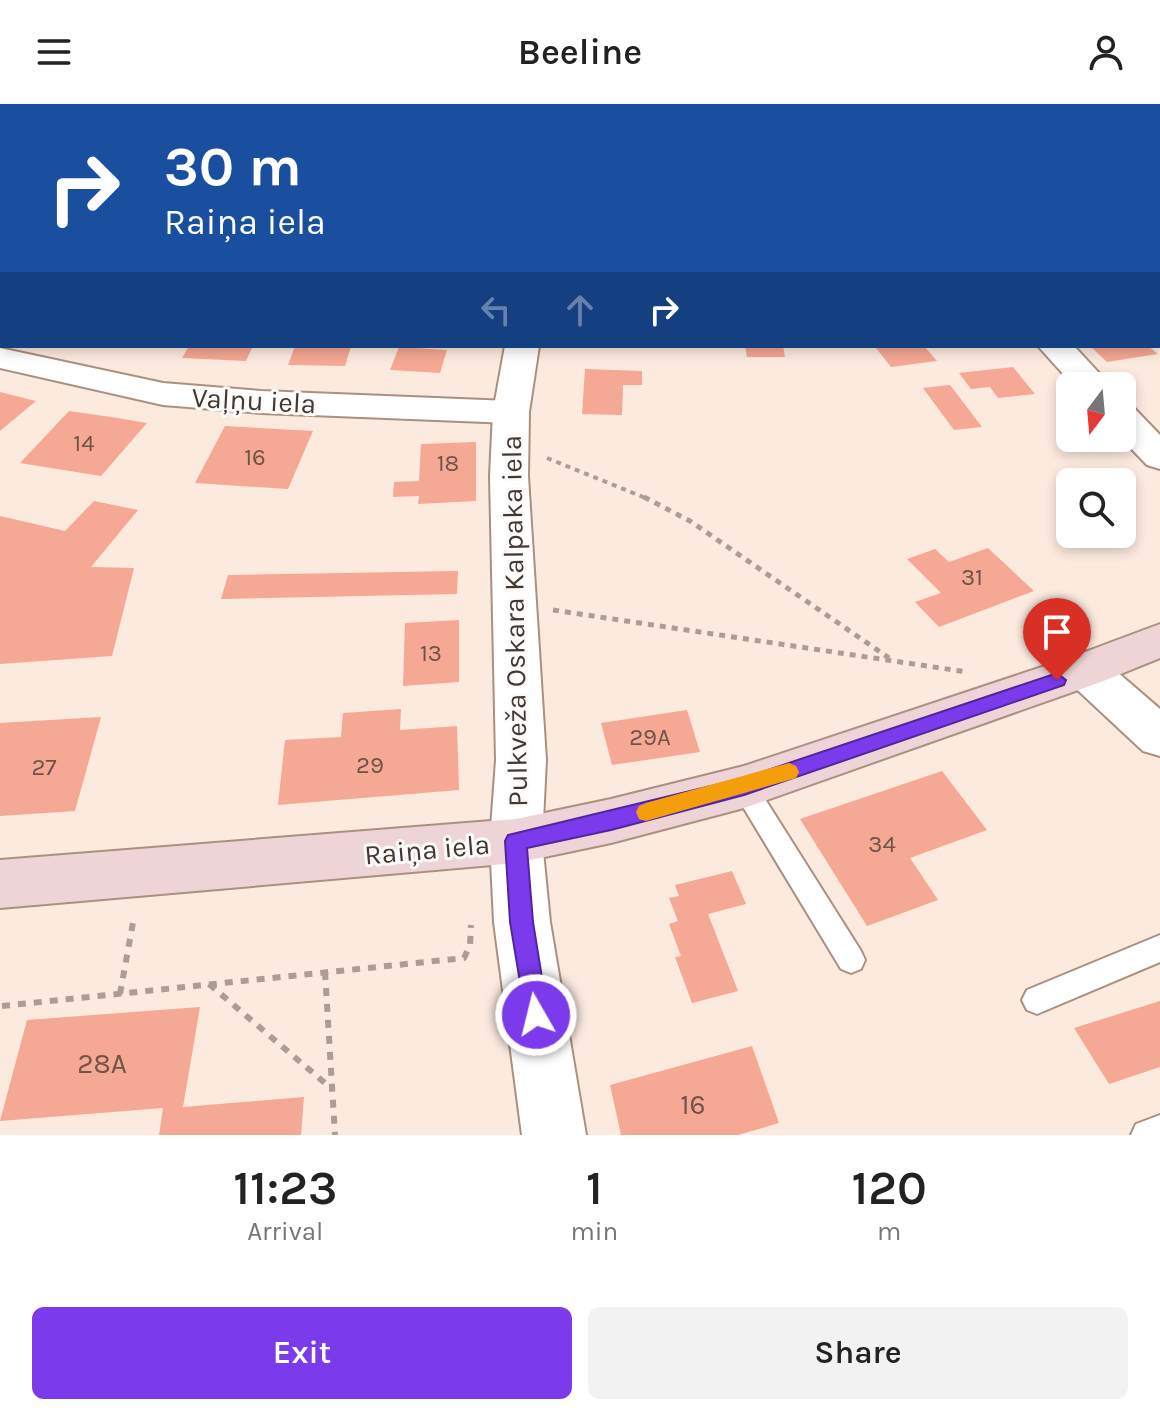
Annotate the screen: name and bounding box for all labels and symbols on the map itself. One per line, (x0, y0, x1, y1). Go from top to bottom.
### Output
north arrow (1056, 372, 1136, 452)
street label: Vaļņu iela (191, 381, 317, 420)
house number: 14 (73, 429, 95, 457)
street label: Pulkveža Oskara Kalpaka iela (495, 435, 534, 807)
house number: 16 (244, 443, 266, 471)
house number: 18 (437, 449, 459, 477)
house number: 31 (961, 563, 983, 591)
pin (1023, 598, 1091, 680)
house number: 13 (420, 639, 442, 667)
house number: 29A (629, 723, 671, 751)
house number: 29 (356, 751, 384, 779)
house number: 27 (31, 753, 57, 781)
street label: Raiņa iela (363, 828, 491, 871)
house number: 34 (868, 830, 896, 858)
position arrow (494, 973, 578, 1057)
house number: 28A (77, 1047, 127, 1080)
house number: 16 (680, 1088, 706, 1121)

